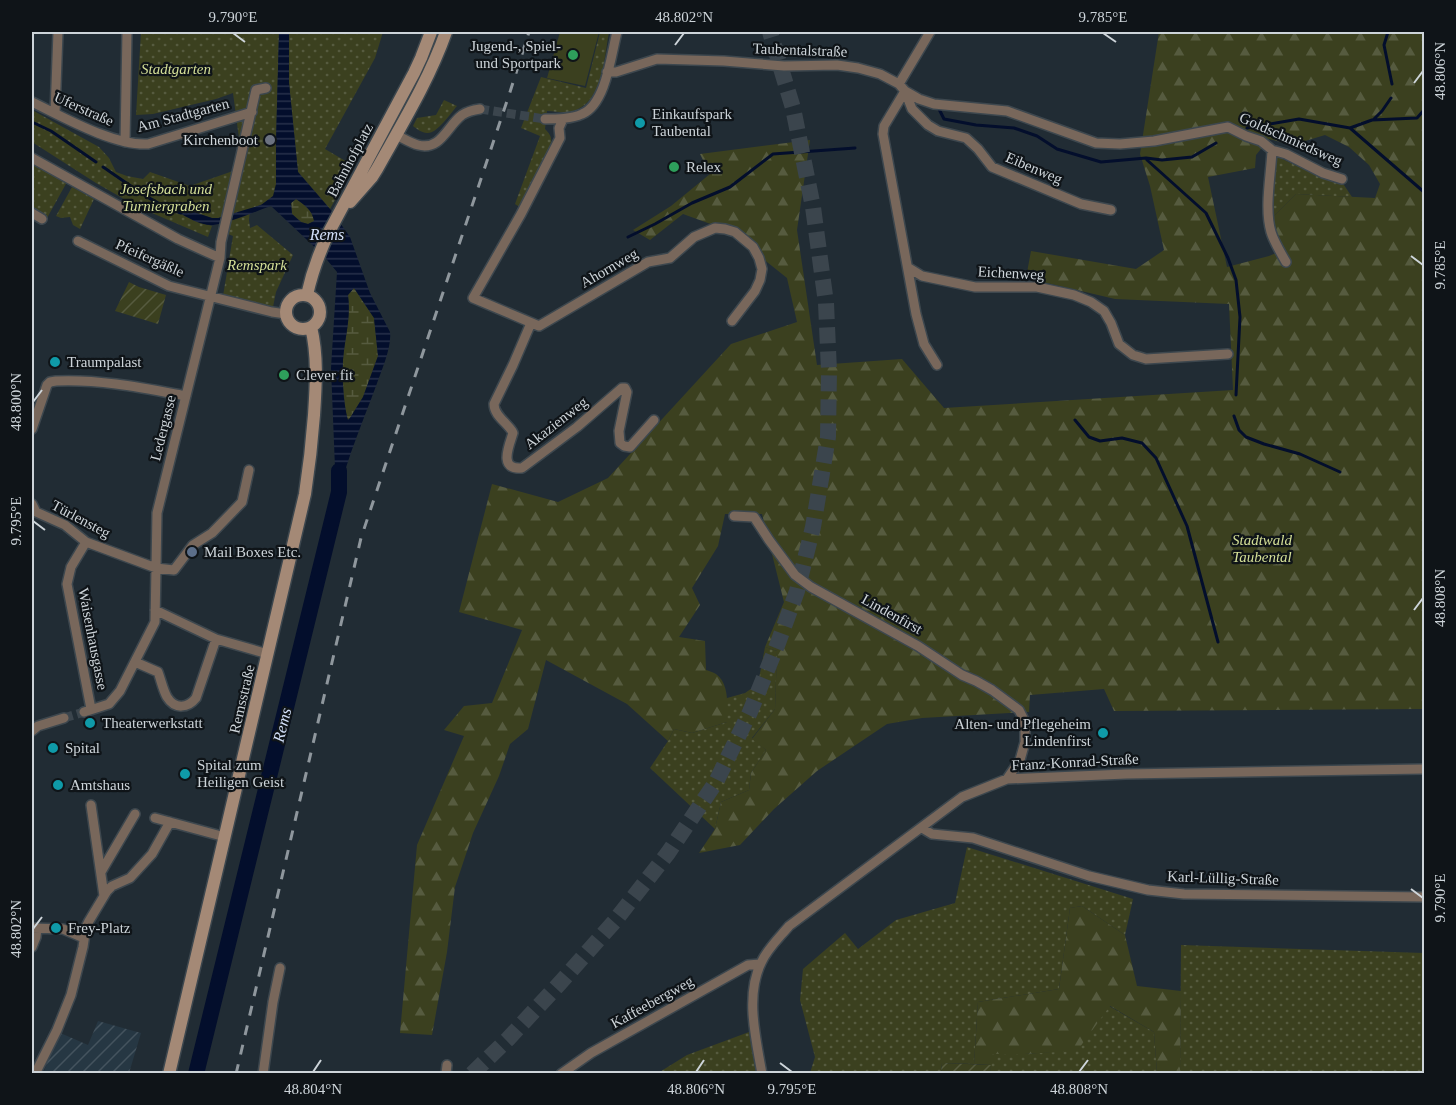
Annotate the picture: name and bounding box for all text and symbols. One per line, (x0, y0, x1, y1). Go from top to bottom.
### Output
text: 9.790°E (209, 9, 257, 25)
text: 48.802°N (655, 9, 713, 25)
text: 9.785°E (1079, 9, 1127, 25)
place label: Jugend-, Spiel- und Sportpark (470, 38, 561, 71)
street label: Taubentalstraße (752, 40, 848, 60)
text: 48.806°N (1432, 42, 1448, 100)
marker: Jugend-, Spiel- und Sportpark (566, 48, 580, 62)
park label: Stadtgarten (141, 61, 211, 77)
street label: Uferstraße (52, 89, 116, 129)
street label: Am Stadtgarten (135, 95, 231, 135)
place label: Einkaufspark Taubental (652, 106, 732, 139)
street label: Goldschmiedsweg (1237, 109, 1345, 169)
marker: Einkaufspark Taubental (633, 116, 647, 130)
street label: Bahnhofplatz (324, 120, 376, 199)
place label: Kirchenboot (183, 132, 259, 148)
marker: Kirchenboot (263, 133, 277, 147)
street label: Eibenweg (1003, 149, 1065, 187)
place label: Relex (686, 159, 721, 175)
marker: Relex (667, 160, 681, 174)
park label: Josefsbach und Turniergraben (120, 181, 213, 214)
water label: Rems (309, 226, 344, 243)
street label: Pfeifergäßle (113, 236, 187, 280)
text: 9.785°E (1432, 241, 1448, 289)
street label: Ahornweg (578, 245, 641, 291)
park label: Remspark (226, 257, 287, 273)
street label: Eichenweg (977, 263, 1045, 283)
place label: Traumpalast (67, 354, 142, 370)
marker: Traumpalast (48, 355, 62, 369)
place label: Clever fit (296, 367, 354, 383)
marker: Clever fit (277, 368, 291, 382)
text: 48.800°N (8, 373, 24, 431)
street label: Ledergasse (147, 393, 179, 463)
street label: Akazienweg (522, 393, 591, 452)
text: 9.795°E (8, 497, 24, 545)
street label: Türlensteg (49, 497, 114, 541)
park label: Stadtwald Taubental (1232, 532, 1292, 565)
place label: Mail Boxes Etc. (204, 544, 301, 560)
marker: Mail Boxes Etc. (185, 545, 199, 559)
text: 48.808°N (1432, 569, 1448, 627)
street label: Waisenhausgasse (75, 587, 111, 692)
street label: Lindenfirst (859, 591, 926, 638)
street label: Remsstraße (226, 663, 258, 735)
water label: Rems (269, 706, 294, 745)
place label: Theaterwerkstatt (102, 715, 204, 731)
marker: Theaterwerkstatt (83, 716, 97, 730)
place label: Alten- und Pflegeheim Lindenfirst (954, 716, 1092, 749)
marker: Alten- und Pflegeheim Lindenfirst (1096, 726, 1110, 740)
place label: Spital (65, 740, 100, 756)
marker: Spital (46, 741, 60, 755)
street label: Franz-Konrad-Straße (1011, 751, 1139, 773)
place label: Spital zum Heiligen Geist (197, 757, 285, 790)
marker: Spital zum Heiligen Geist (178, 767, 192, 781)
place label: Amtshaus (70, 777, 130, 793)
marker: Amtshaus (51, 778, 65, 792)
street label: Karl-Lüllig-Straße (1167, 868, 1279, 888)
text: 9.790°E (1432, 874, 1448, 922)
text: 48.802°N (8, 900, 24, 958)
place label: Frey-Platz (68, 920, 131, 936)
marker: Frey-Platz (49, 921, 63, 935)
street label: Kaffeebergweg (608, 972, 696, 1031)
text: 48.804°N (284, 1081, 342, 1097)
text: 48.806°N (667, 1081, 725, 1097)
text: 9.795°E (768, 1081, 816, 1097)
text: 48.808°N (1050, 1081, 1108, 1097)

